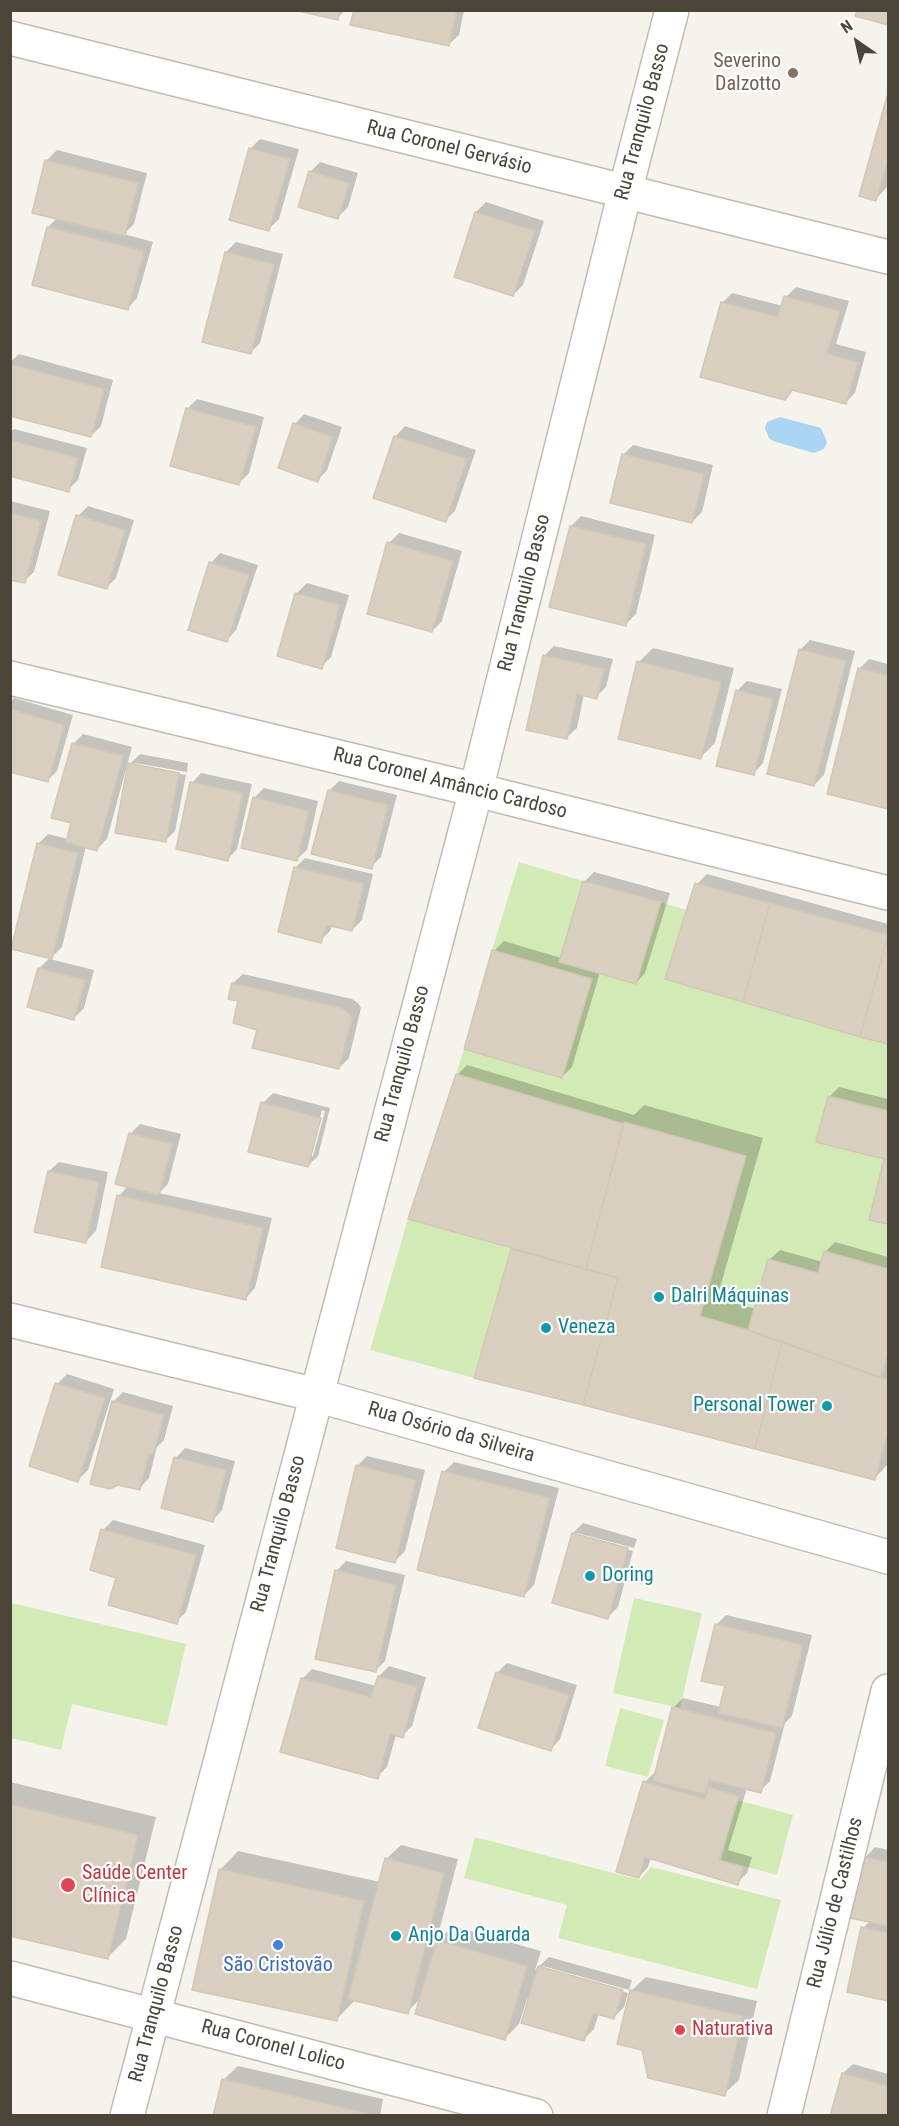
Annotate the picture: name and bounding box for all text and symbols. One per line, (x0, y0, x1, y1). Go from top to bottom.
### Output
north arrow (827, 12, 887, 72)
text: N (837, 16, 856, 37)
street label: Rua Tranquilo Basso (611, 41, 675, 203)
place label: Severino Dalzotto (713, 50, 781, 97)
marker: Severino Dalzotto (786, 66, 800, 80)
street label: Rua Coronel Gervásio (364, 116, 534, 180)
street label: Rua Tranquilo Basso (494, 512, 556, 674)
street label: Rua Coronel Amâncio Cardoso (331, 743, 569, 825)
street label: Rua Tranquilo Basso (371, 983, 435, 1145)
place label: Dalri Máquinas (671, 1285, 789, 1309)
marker: Dalri Máquinas (652, 1290, 666, 1304)
place label: Veneza (558, 1316, 616, 1340)
marker: Veneza (539, 1321, 553, 1335)
place label: Personal Tower (693, 1394, 815, 1418)
street label: Rua Osório da Silveira (365, 1398, 537, 1468)
marker: Personal Tower (820, 1399, 834, 1413)
street label: Rua Tranquilo Basso (247, 1453, 311, 1615)
place label: Doring (602, 1564, 654, 1588)
marker: Doring (583, 1569, 597, 1583)
street label: Rua Júlio de Castilhos (803, 1815, 869, 1991)
place label: Saúde Center Clínica (82, 1862, 187, 1909)
marker: Saúde Center Clínica (59, 1876, 77, 1894)
street label: Rua Tranquilo Basso (125, 1923, 189, 2085)
place label: Anjo Da Guarda (408, 1924, 530, 1948)
marker: Anjo Da Guarda (389, 1929, 403, 1943)
marker: São Cristovão (271, 1938, 285, 1952)
place label: São Cristovão (223, 1954, 333, 1978)
street label: Rua Coronel Lolico (198, 2015, 348, 2077)
place label: Naturativa (692, 2018, 773, 2042)
marker: Naturativa (673, 2023, 687, 2037)

